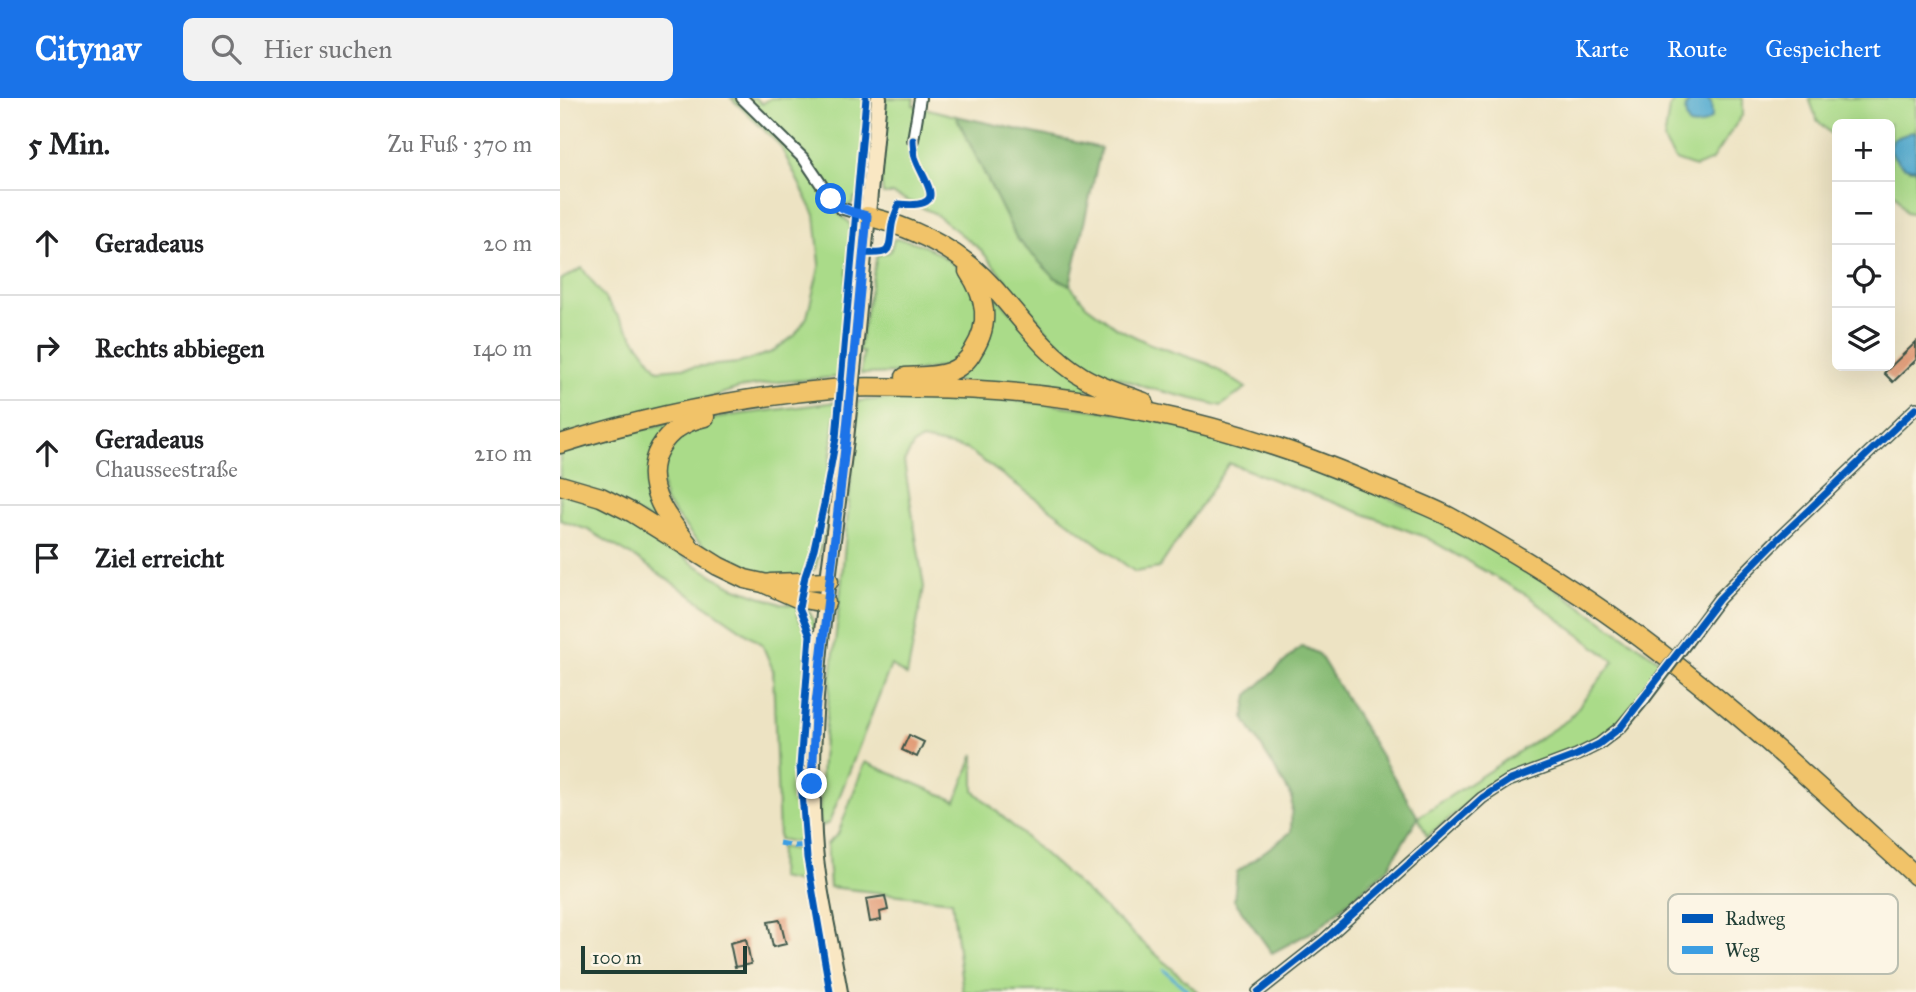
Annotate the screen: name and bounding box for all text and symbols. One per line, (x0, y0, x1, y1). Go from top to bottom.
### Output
search box (183, 18, 673, 81)
text: Citynav (35, 29, 141, 69)
icon: search (207, 30, 245, 68)
text: Hier suchen (263, 33, 392, 65)
text: Karte (1574, 34, 1629, 64)
text: Route (1667, 34, 1727, 64)
text: Gespeichert (1765, 34, 1881, 64)
map controls (1832, 119, 1895, 371)
button: + (1832, 119, 1895, 182)
text: 5 Min. (28, 126, 110, 162)
text: Zu Fuß · 370 m (387, 130, 532, 158)
button: − (1832, 182, 1895, 245)
route start (815, 183, 846, 214)
icon: ahead (28, 224, 66, 262)
text: Geradeaus (95, 227, 204, 259)
text: 20 m (483, 229, 532, 257)
button: locate (1832, 245, 1895, 308)
button: layers (1832, 308, 1895, 371)
icon: right (28, 329, 66, 367)
text: Rechts abbiegen (95, 332, 265, 364)
text: 140 m (472, 334, 532, 362)
text: Geradeaus (95, 423, 204, 455)
icon: ahead (28, 434, 66, 472)
text: 210 m (474, 439, 532, 467)
text: Chausseestraße (95, 455, 238, 483)
icon: arrive (28, 539, 66, 577)
text: Ziel erreicht (95, 542, 224, 574)
route end (796, 768, 827, 799)
legend (1668, 894, 1898, 974)
text: Radweg (1725, 907, 1785, 931)
text: Weg (1725, 939, 1759, 963)
scale bar (581, 943, 747, 975)
text: 100 m (592, 946, 642, 969)

